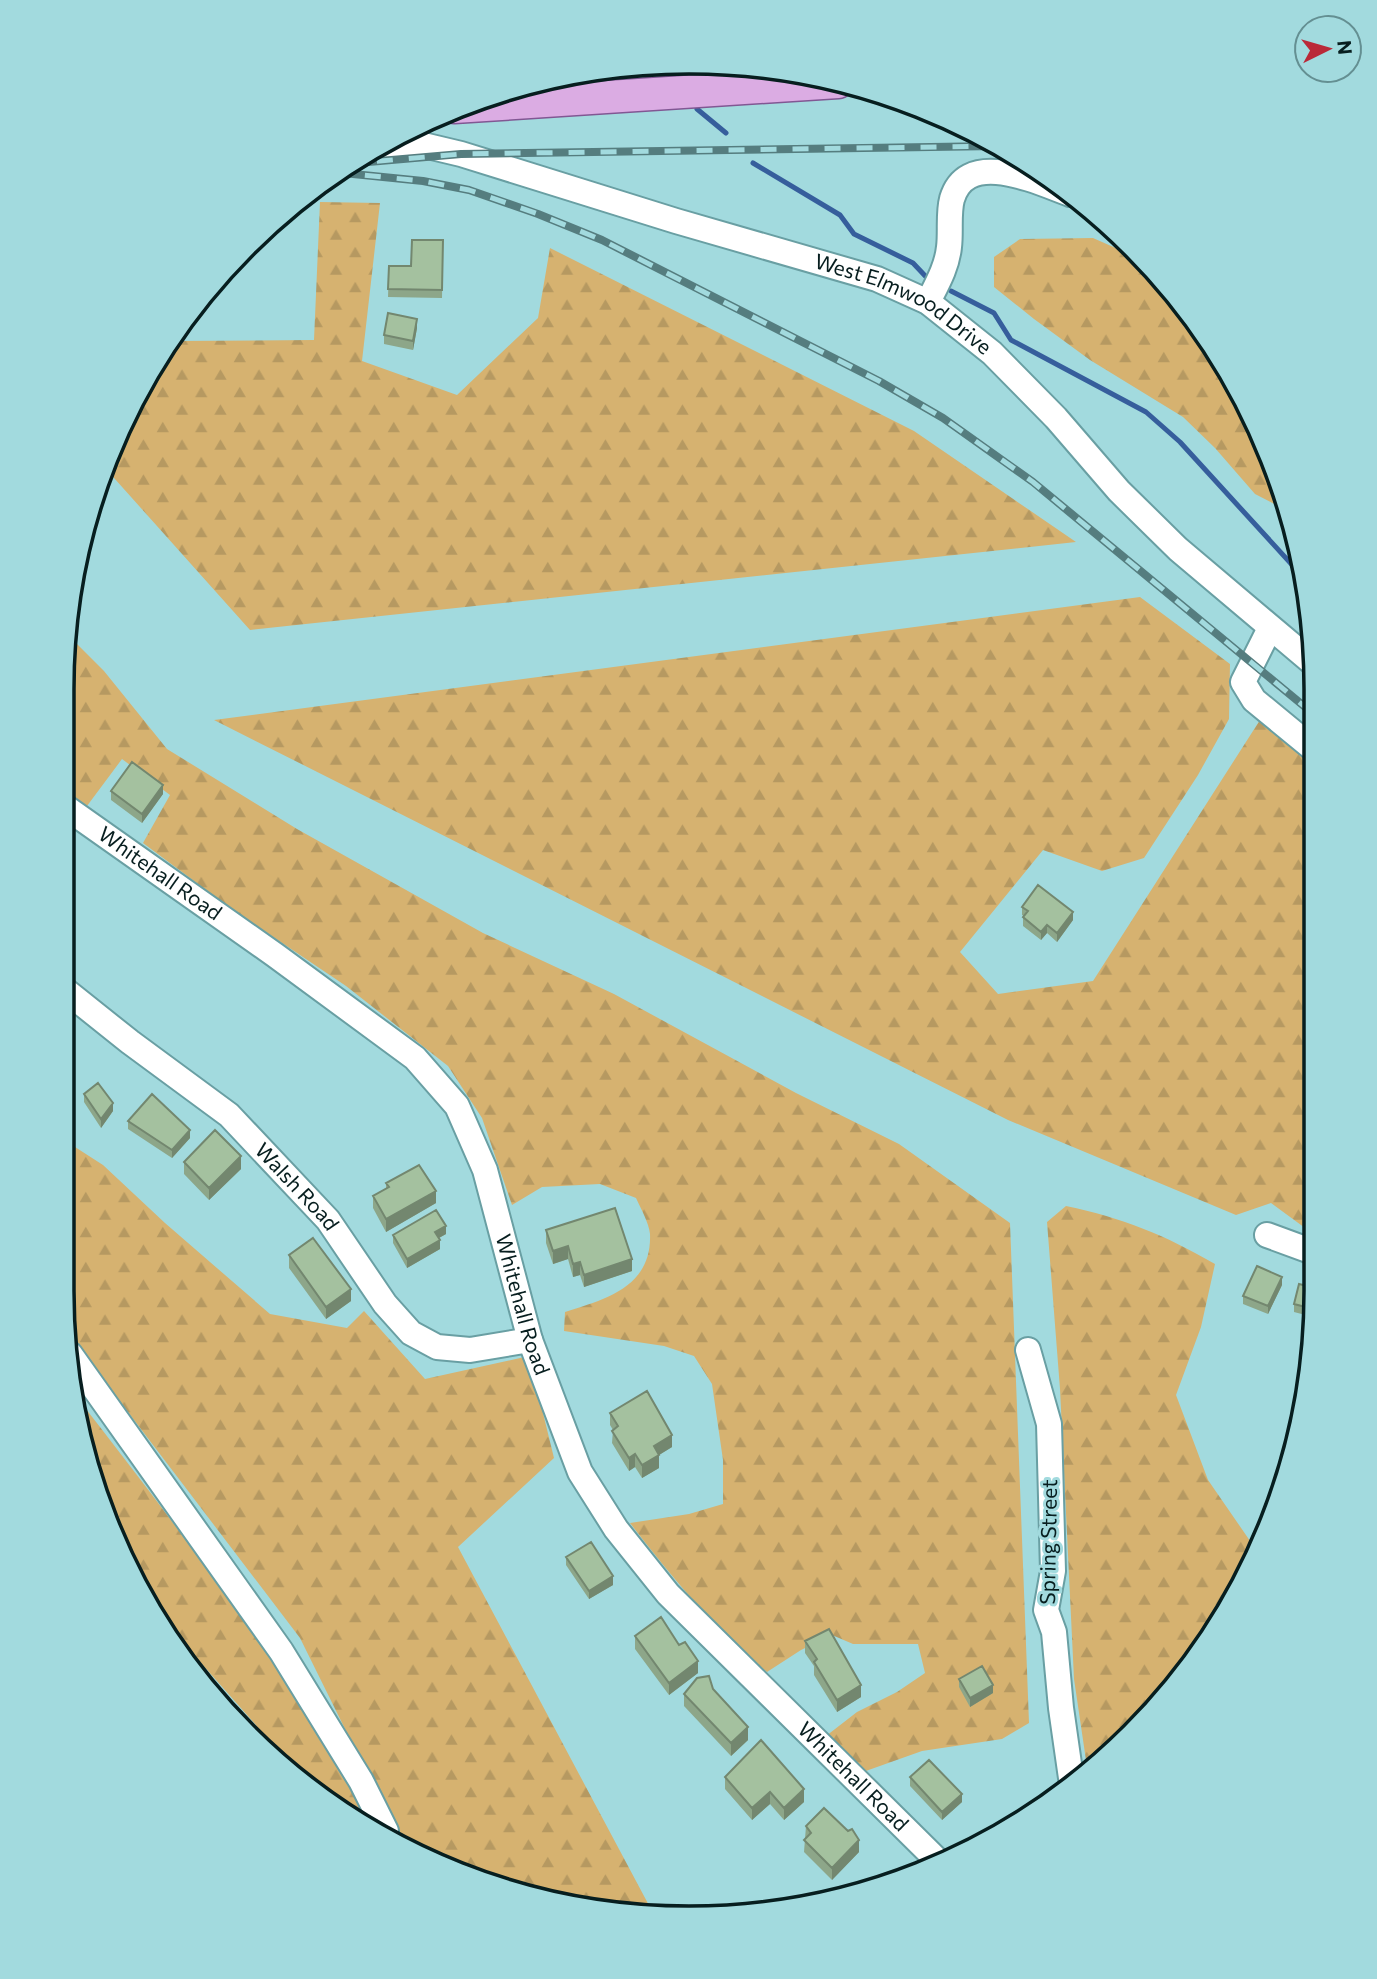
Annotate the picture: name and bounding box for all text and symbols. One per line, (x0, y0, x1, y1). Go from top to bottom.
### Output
north arrow (1293, 14, 1363, 84)
text: N (1333, 39, 1358, 56)
street label: West Elmwood Drive (812, 248, 997, 359)
street label: Whitehall Road (94, 820, 227, 925)
street label: Walsh Road (251, 1137, 345, 1235)
street label: Whitehall Road (492, 1231, 556, 1378)
street label: Spring Street (1034, 1479, 1061, 1605)
street label: Whitehall Road (793, 1716, 914, 1836)

